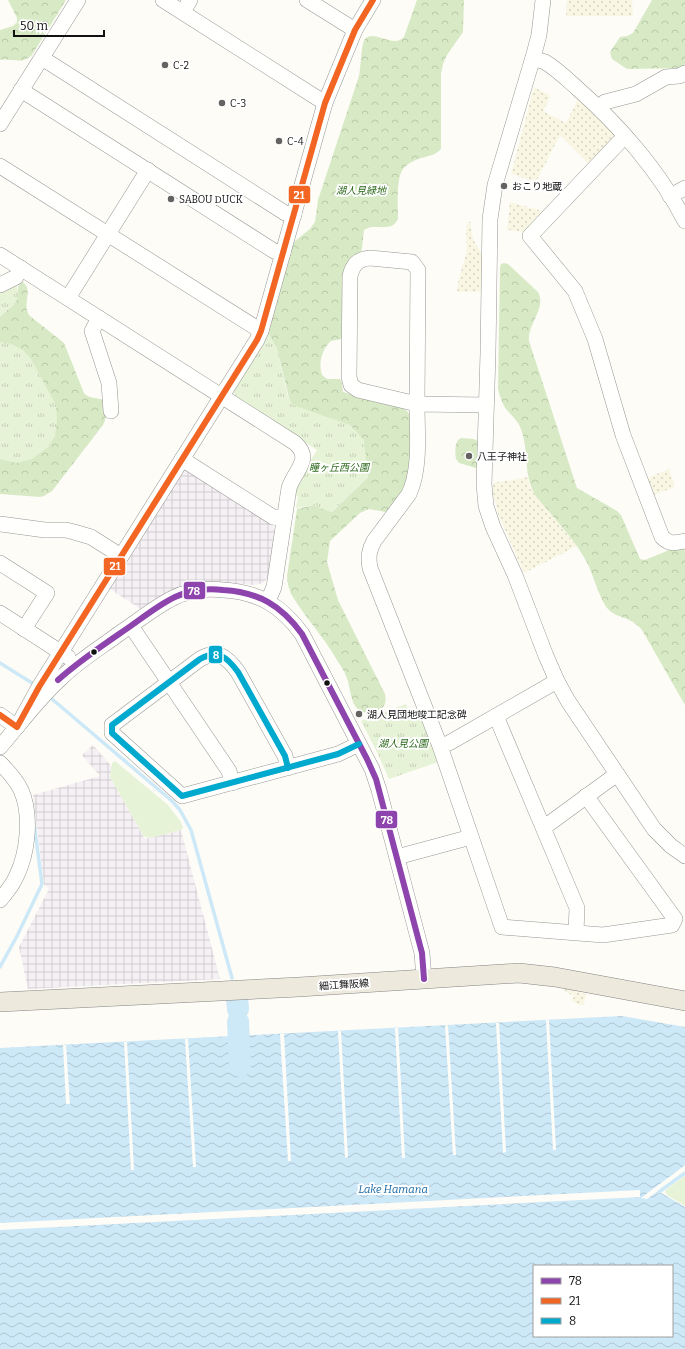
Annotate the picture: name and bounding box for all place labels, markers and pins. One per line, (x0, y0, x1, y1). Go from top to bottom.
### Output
marker: C-2 (160, 60, 170, 70)
place label: C-2 (173, 60, 189, 72)
marker: C-3 (217, 98, 227, 108)
place label: C-3 (230, 98, 247, 110)
marker: C-4 (274, 136, 284, 146)
place label: C-4 (287, 136, 304, 148)
marker: おこり地蔵 (499, 181, 509, 191)
place label: おこり地蔵 (512, 181, 562, 193)
marker: SABOU DUCK (166, 194, 176, 204)
place label: SABOU DUCK (179, 194, 243, 206)
marker: 八王子神社 (464, 451, 474, 461)
place label: 八王子神社 (477, 451, 527, 463)
unlabelled marker (89, 647, 99, 657)
unlabelled marker (322, 678, 332, 688)
marker: 湖人見団地竣工記念碑 (354, 709, 364, 719)
place label: 湖人見団地竣工記念碑 (367, 709, 467, 721)

